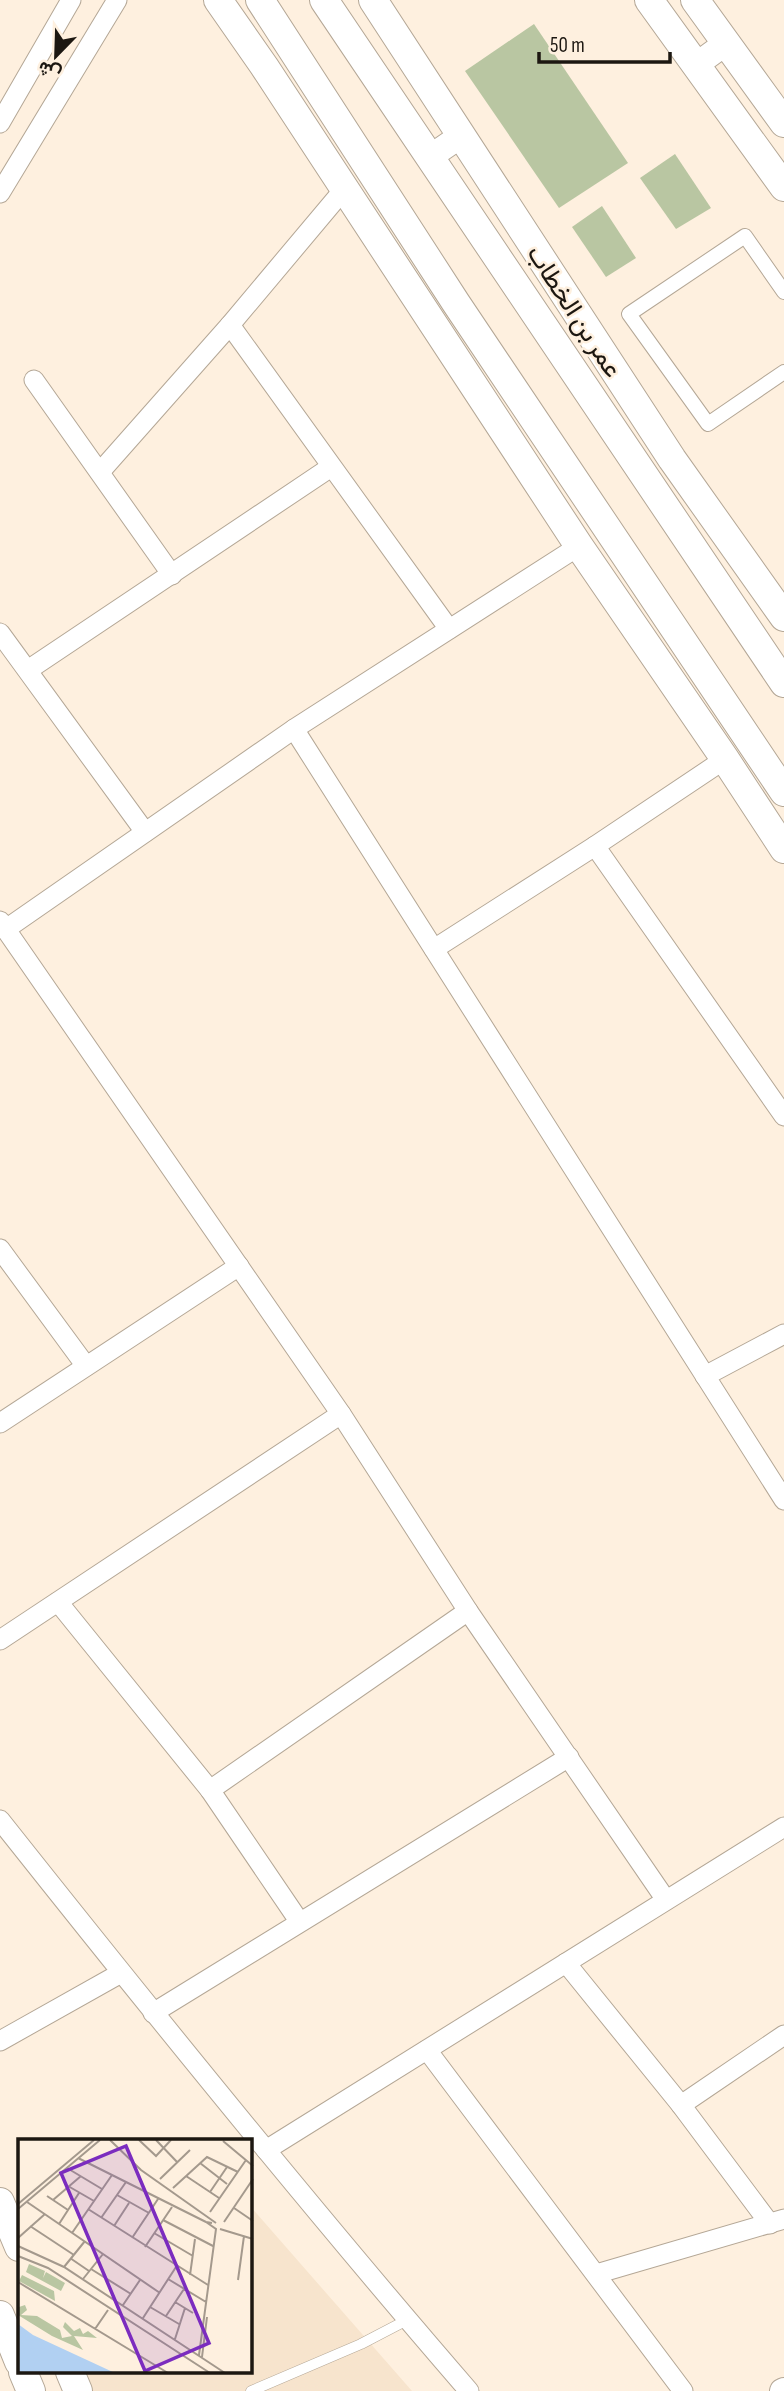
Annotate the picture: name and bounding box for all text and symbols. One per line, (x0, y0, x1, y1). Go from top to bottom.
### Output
north arrow (21, 21, 91, 91)
scale bar (539, 21, 670, 65)
text: 50 m (550, 33, 585, 58)
text: ش (35, 55, 65, 85)
street label: عمر بن الخطاب (519, 240, 628, 384)
inset map (18, 2139, 252, 2374)

